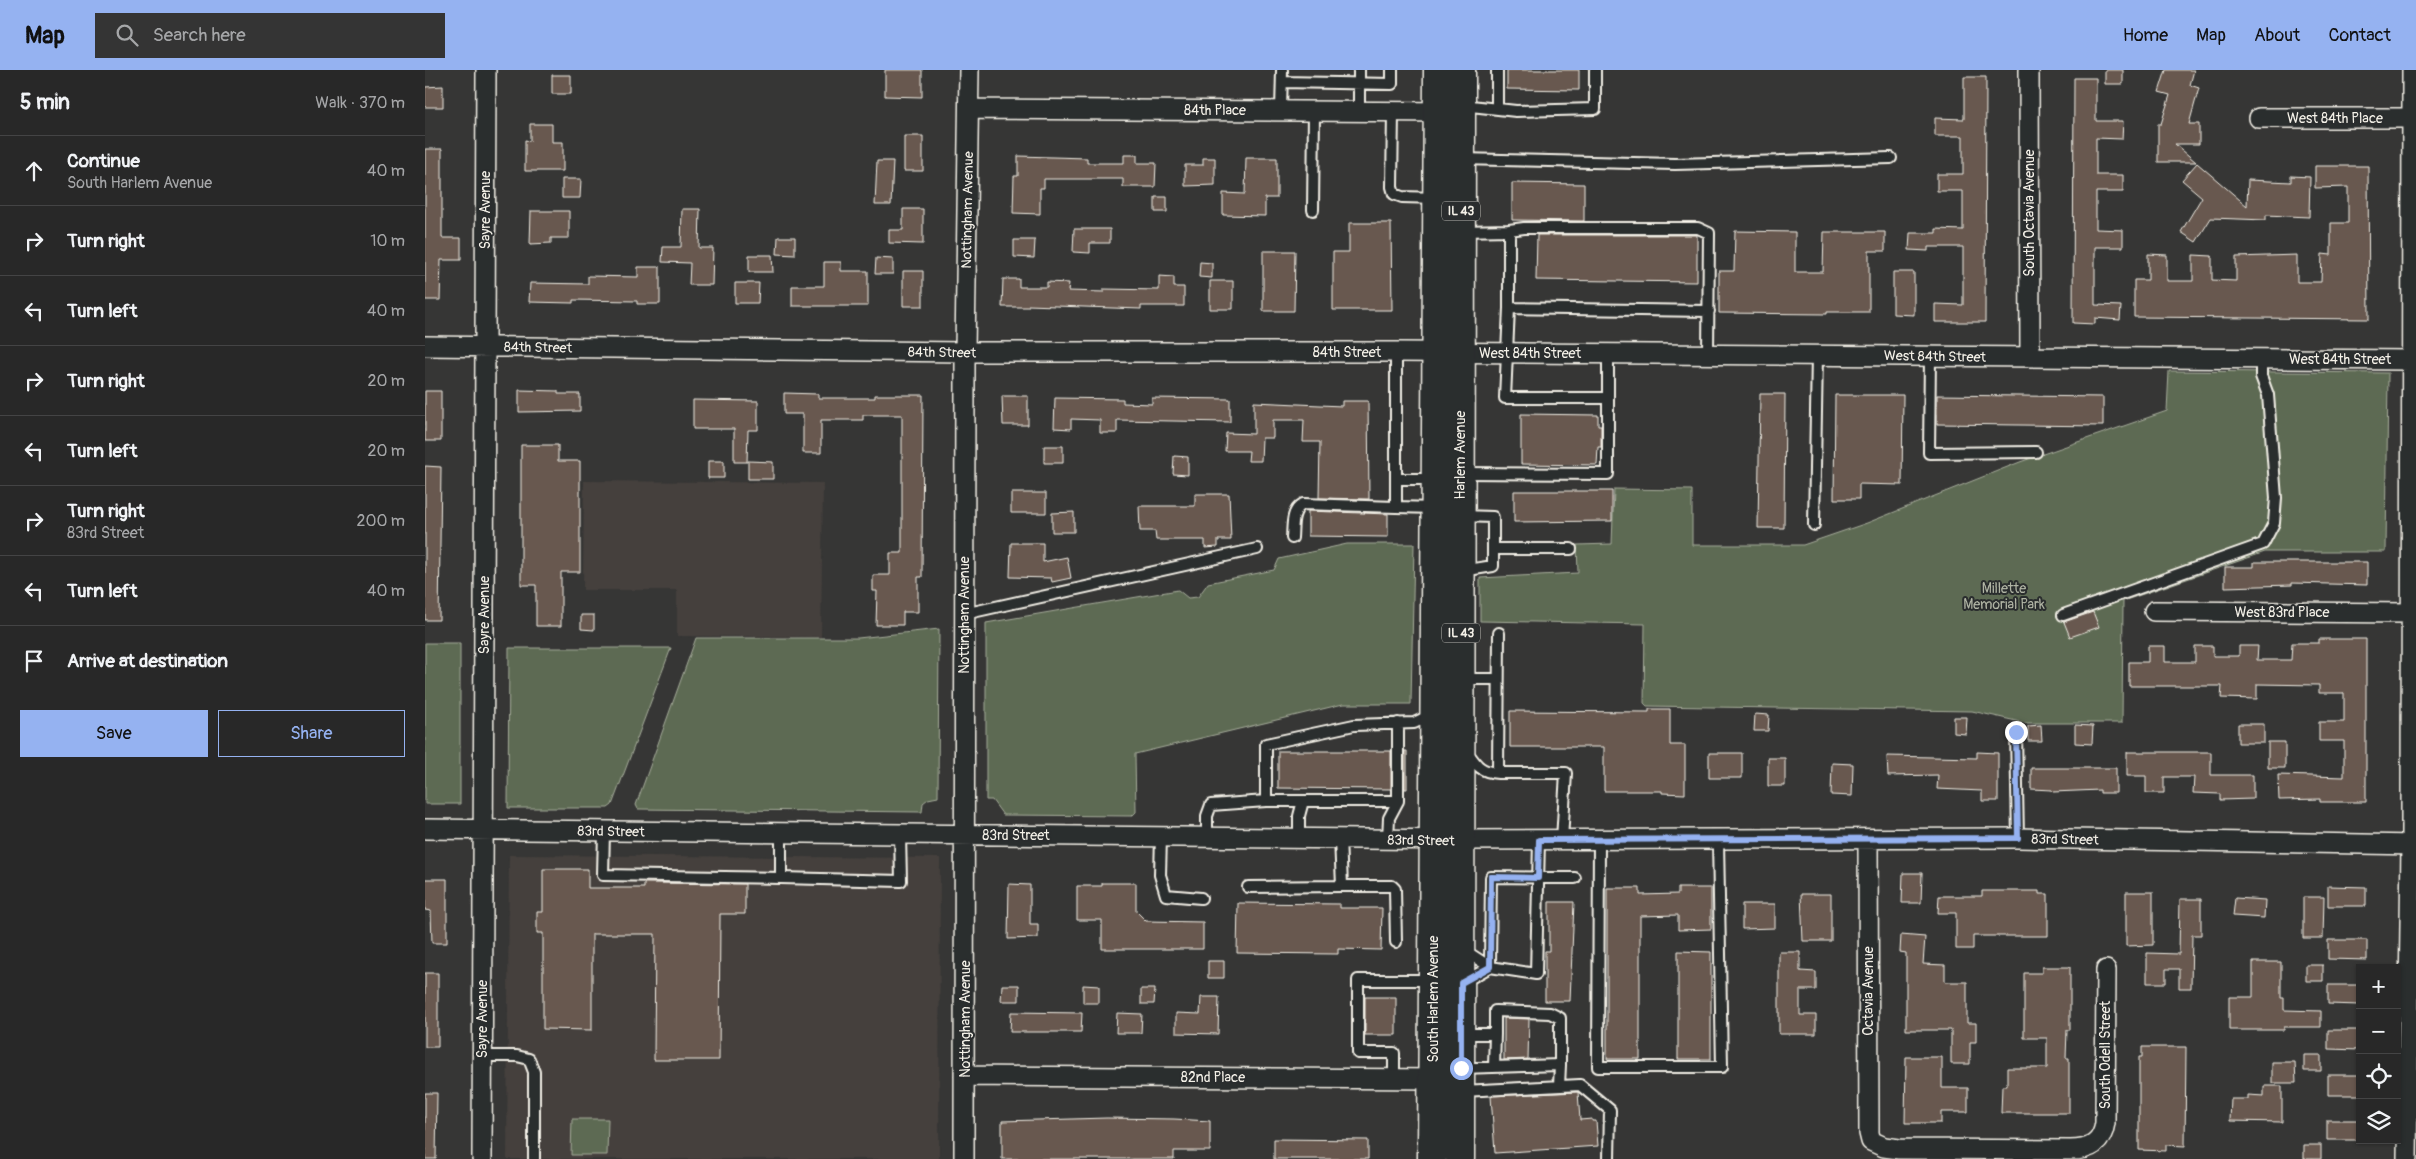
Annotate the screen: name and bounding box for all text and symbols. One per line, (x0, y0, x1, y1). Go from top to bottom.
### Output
search box (95, 13, 445, 58)
text: Map (25, 21, 65, 50)
icon: search (113, 21, 141, 49)
text: Search here (153, 23, 246, 47)
text: Home (2123, 24, 2168, 47)
text: Map (2196, 24, 2226, 47)
text: About (2254, 24, 2300, 47)
text: Contact (2328, 24, 2391, 47)
text: 5 min (20, 89, 70, 116)
text: Walk · 370 m (315, 93, 405, 113)
street label: 84th Place (1184, 102, 1246, 119)
street label: West 84th Place (2287, 110, 2383, 127)
text: Continue (67, 149, 140, 173)
street label: South Octavia Avenue (2021, 149, 2038, 277)
street label: Nottingham Avenue (958, 151, 977, 269)
icon: ahead (20, 157, 48, 185)
text: 40 m (367, 161, 405, 181)
street label: Sayre Avenue (477, 171, 494, 249)
text: South Harlem Avenue (67, 173, 212, 193)
road number: IL 43 (1442, 202, 1480, 220)
icon: right (20, 227, 48, 255)
text: Turn right (67, 229, 145, 253)
text: 10 m (370, 231, 405, 251)
icon: left (20, 297, 48, 325)
text: Turn left (67, 299, 137, 323)
text: 40 m (367, 301, 405, 321)
street label: 84th Street (504, 338, 573, 357)
street label: 84th Street (908, 343, 977, 362)
street label: 84th Street (1313, 344, 1382, 361)
street label: West 84th Street (1479, 345, 1581, 362)
street label: West 84th Street (1884, 347, 1987, 366)
street label: West 84th Street (2289, 351, 2391, 368)
icon: right (20, 367, 48, 395)
text: Turn right (67, 369, 145, 393)
text: 20 m (367, 371, 405, 391)
street label: Harlem Avenue (1452, 410, 1469, 499)
icon: left (20, 437, 48, 465)
text: Turn left (67, 439, 137, 463)
text: 20 m (367, 441, 405, 461)
text: Turn right (67, 499, 145, 523)
icon: right (20, 507, 48, 535)
text: 200 m (357, 511, 405, 531)
text: 83rd Street (67, 523, 144, 543)
street label: Nottingham Avenue (956, 556, 973, 674)
street label: Sayre Avenue (476, 576, 493, 654)
icon: left (20, 577, 48, 605)
text: Turn left (67, 579, 137, 603)
park label: Millette Memorial Park (1963, 580, 2045, 613)
text: 40 m (367, 581, 405, 601)
street label: West 83rd Place (2235, 604, 2330, 621)
road number: IL 43 (1442, 624, 1480, 642)
icon: arrive (20, 647, 48, 675)
text: Arrive at destination (67, 649, 228, 673)
button: Save (20, 710, 208, 757)
button: Share (218, 710, 405, 757)
route end (2005, 721, 2028, 744)
street label: 83rd Street (577, 822, 645, 841)
street label: 83rd Street (982, 827, 1050, 844)
street label: 83rd Street (2031, 830, 2099, 849)
street label: 83rd Street (1387, 831, 1455, 850)
street label: South Harlem Avenue (1425, 935, 1442, 1062)
street label: Octavia Avenue (1860, 946, 1877, 1036)
street label: Nottingham Avenue (957, 960, 974, 1078)
map controls (2356, 964, 2401, 1144)
button: + (2356, 964, 2401, 1009)
street label: Sayre Avenue (474, 980, 491, 1058)
street label: South Odell Street (2097, 1000, 2114, 1109)
button: − (2356, 1009, 2401, 1054)
button: locate (2356, 1054, 2401, 1099)
route start (1450, 1057, 1473, 1080)
street label: 82nd Place (1181, 1069, 1245, 1086)
button: layers (2356, 1099, 2401, 1144)

